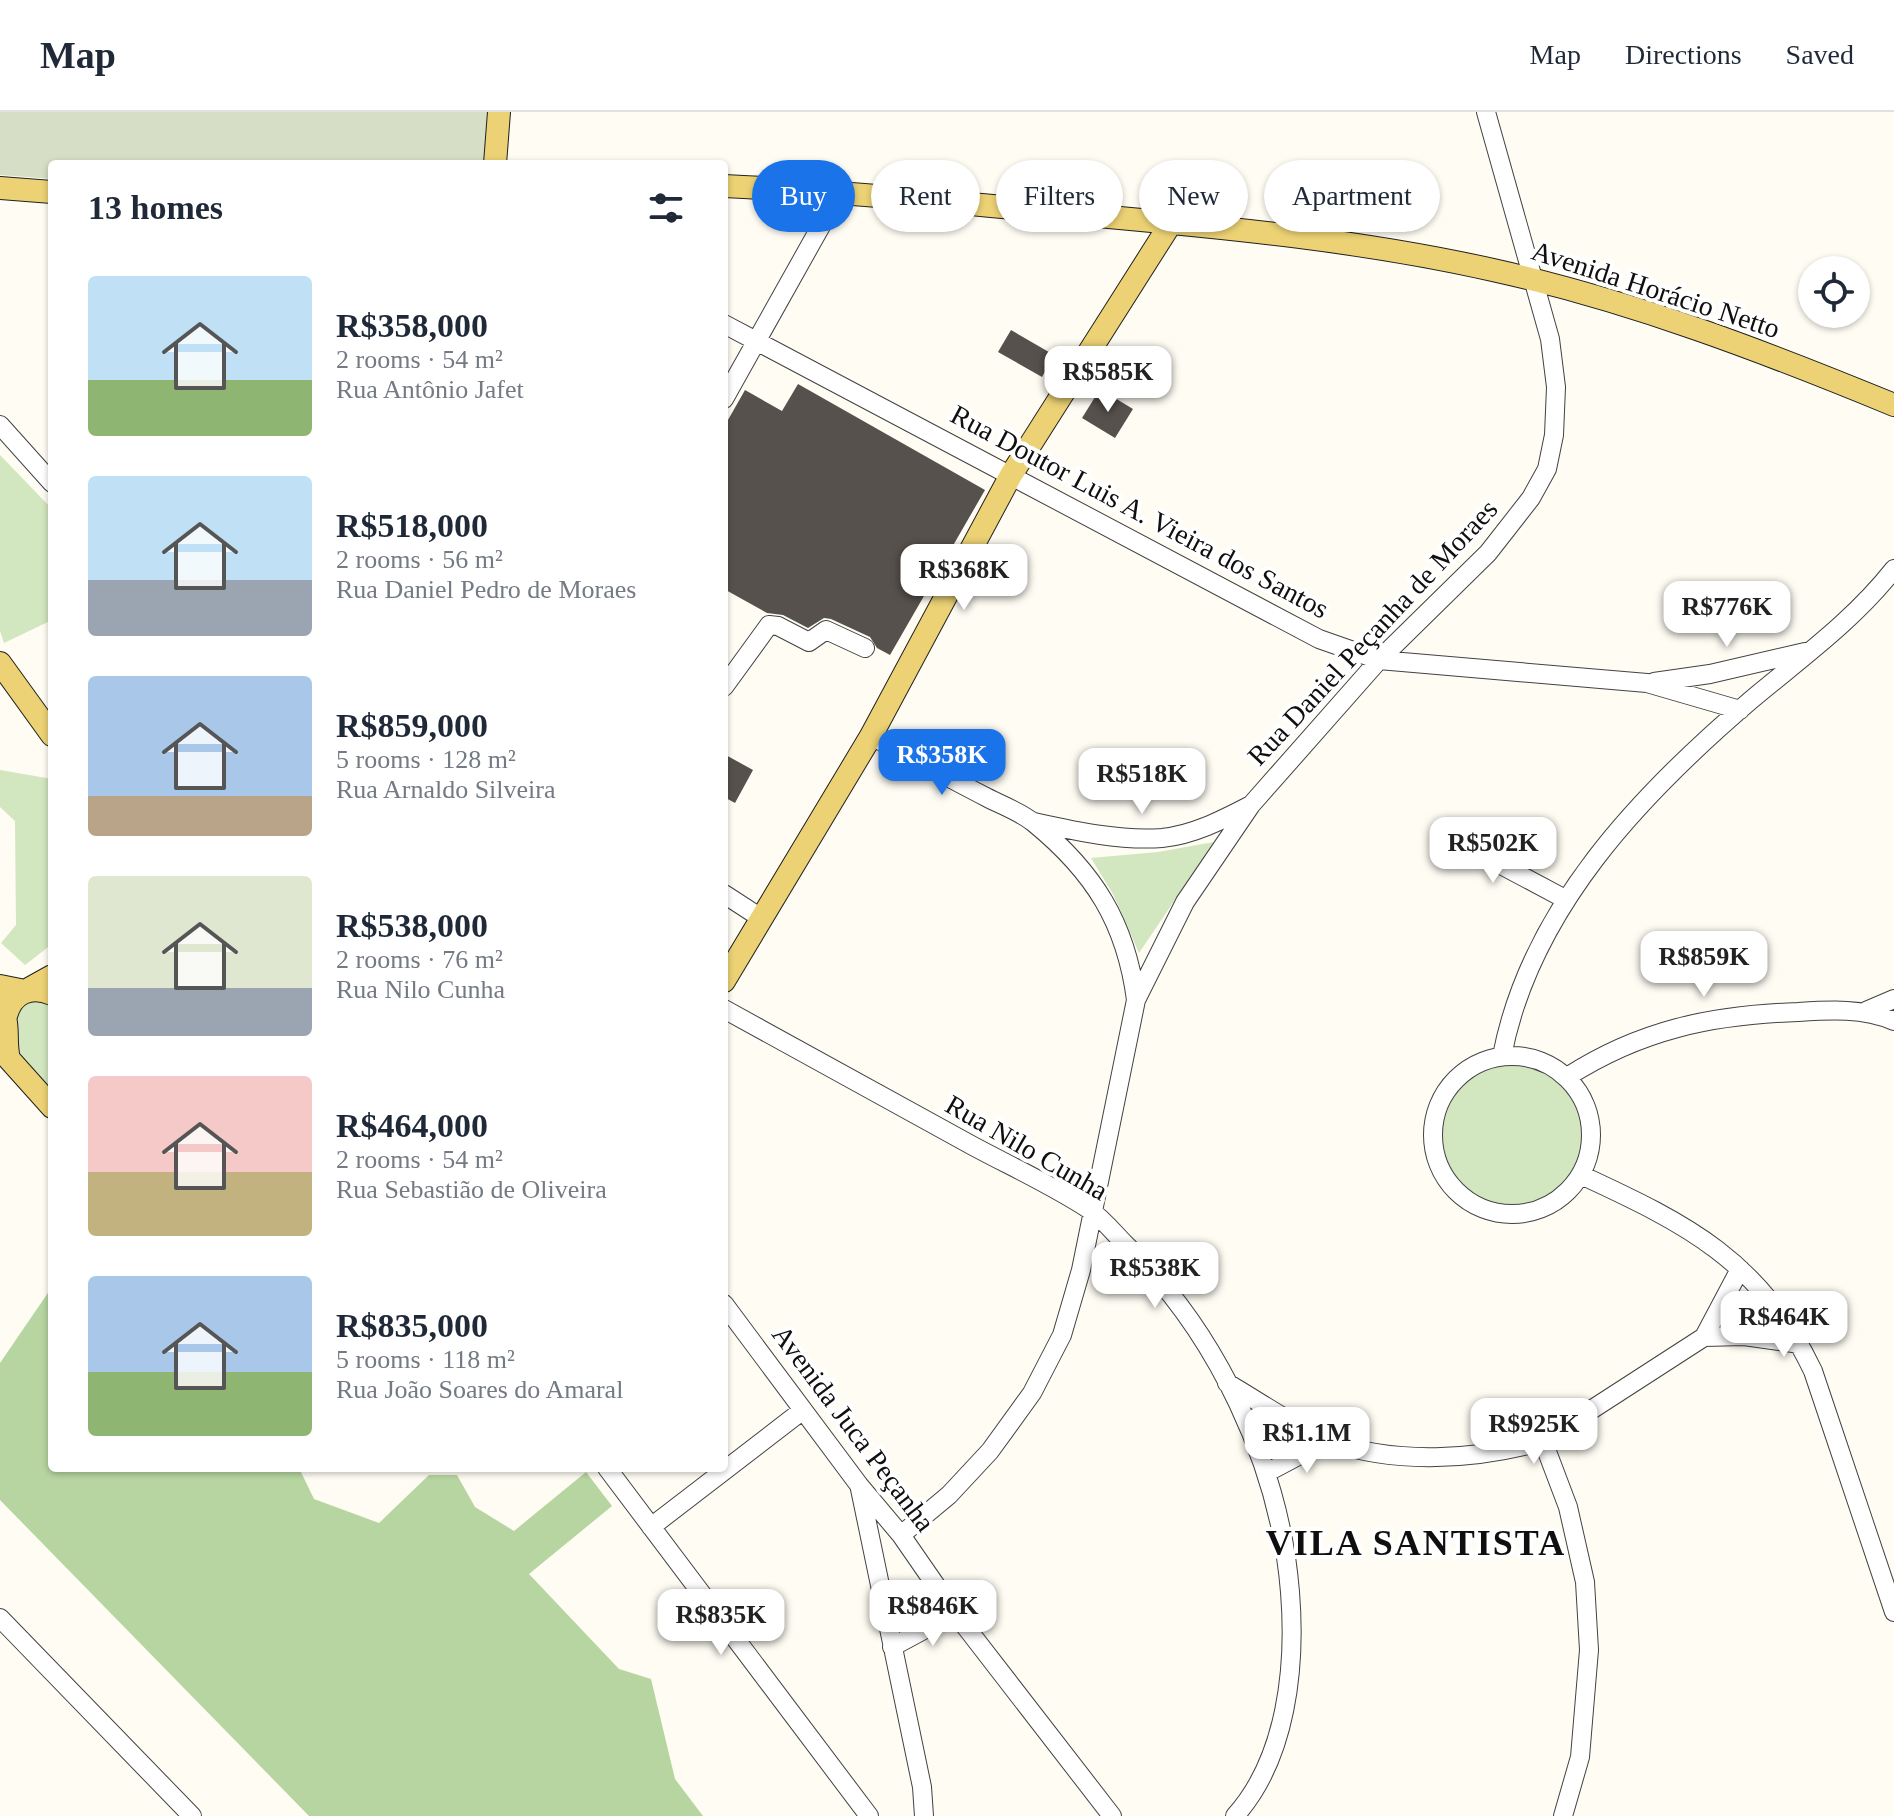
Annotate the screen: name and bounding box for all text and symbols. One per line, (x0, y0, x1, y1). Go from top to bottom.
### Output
text: Map (40, 34, 116, 76)
text: Map (1530, 39, 1581, 70)
text: Directions (1625, 39, 1742, 70)
text: Saved (1786, 39, 1854, 70)
chip: Buy (752, 160, 855, 232)
chip: Rent (871, 160, 980, 232)
chip: Filters (996, 160, 1123, 232)
chip: New (1139, 160, 1248, 232)
chip: Apartment (1264, 160, 1440, 232)
icon: filters (644, 186, 688, 230)
text: 13 homes (88, 189, 223, 226)
street label: Avenida Horácio Netto (1528, 235, 1784, 344)
map controls (1798, 256, 1870, 328)
button: locate (1798, 256, 1870, 328)
text: R$358,000 (336, 307, 488, 344)
icon: home (152, 308, 248, 404)
text: 2 rooms · 54 m² (336, 345, 503, 374)
pin: R$585K (1043, 346, 1173, 414)
text: R$585K (1063, 357, 1154, 386)
text: Rua Antônio Jafet (336, 375, 524, 404)
street label: Rua Doutor Luis A. Vieira dos Santos (946, 398, 1334, 624)
street label: Rua Daniel Peçanha de Moraes (1241, 493, 1504, 771)
text: R$518,000 (336, 507, 488, 544)
icon: home (152, 508, 248, 604)
pin: R$368K (899, 544, 1029, 612)
text: 2 rooms · 56 m² (336, 545, 503, 574)
text: R$368K (919, 555, 1010, 584)
text: Rua Daniel Pedro de Moraes (336, 575, 636, 604)
pin: R$776K (1662, 581, 1792, 649)
text: R$776K (1682, 592, 1773, 621)
text: R$859,000 (336, 707, 488, 744)
icon: home (152, 708, 248, 804)
pin: R$358K (877, 729, 1007, 797)
text: R$358K (897, 740, 988, 769)
text: 5 rooms · 128 m² (336, 745, 516, 774)
pin: R$518K (1077, 748, 1207, 816)
text: R$518K (1097, 759, 1188, 788)
text: Rua Arnaldo Silveira (336, 775, 556, 804)
pin: R$502K (1428, 817, 1558, 885)
text: R$502K (1448, 828, 1539, 857)
text: R$538,000 (336, 907, 488, 944)
icon: home (152, 908, 248, 1004)
pin: R$859K (1639, 931, 1769, 999)
text: R$859K (1659, 942, 1750, 971)
text: 2 rooms · 76 m² (336, 945, 503, 974)
text: Rua Nilo Cunha (336, 975, 505, 1004)
street label: Rua Nilo Cunha (940, 1089, 1114, 1207)
text: R$464,000 (336, 1107, 488, 1144)
icon: home (152, 1108, 248, 1204)
text: 2 rooms · 54 m² (336, 1145, 503, 1174)
text: Rua Sebastião de Oliveira (336, 1175, 607, 1204)
pin: R$538K (1090, 1242, 1220, 1310)
text: R$538K (1110, 1253, 1201, 1282)
pin: R$464K (1719, 1291, 1849, 1359)
text: R$464K (1739, 1302, 1830, 1331)
text: R$835,000 (336, 1307, 488, 1344)
icon: home (152, 1308, 248, 1404)
street label: Avenida Juca Peçanha (766, 1319, 941, 1538)
text: 5 rooms · 118 m² (336, 1345, 515, 1374)
text: Rua João Soares do Amaral (336, 1375, 623, 1404)
pin: R$925K (1469, 1398, 1599, 1466)
pin: R$1.1M (1242, 1407, 1372, 1475)
text: R$925K (1489, 1409, 1580, 1438)
text: R$1.1M (1263, 1418, 1351, 1447)
district label: VILA SANTISTA (1266, 1523, 1566, 1563)
pin: R$846K (868, 1580, 998, 1648)
pin: R$835K (656, 1589, 786, 1657)
text: R$846K (888, 1591, 979, 1620)
text: R$835K (676, 1600, 767, 1629)

